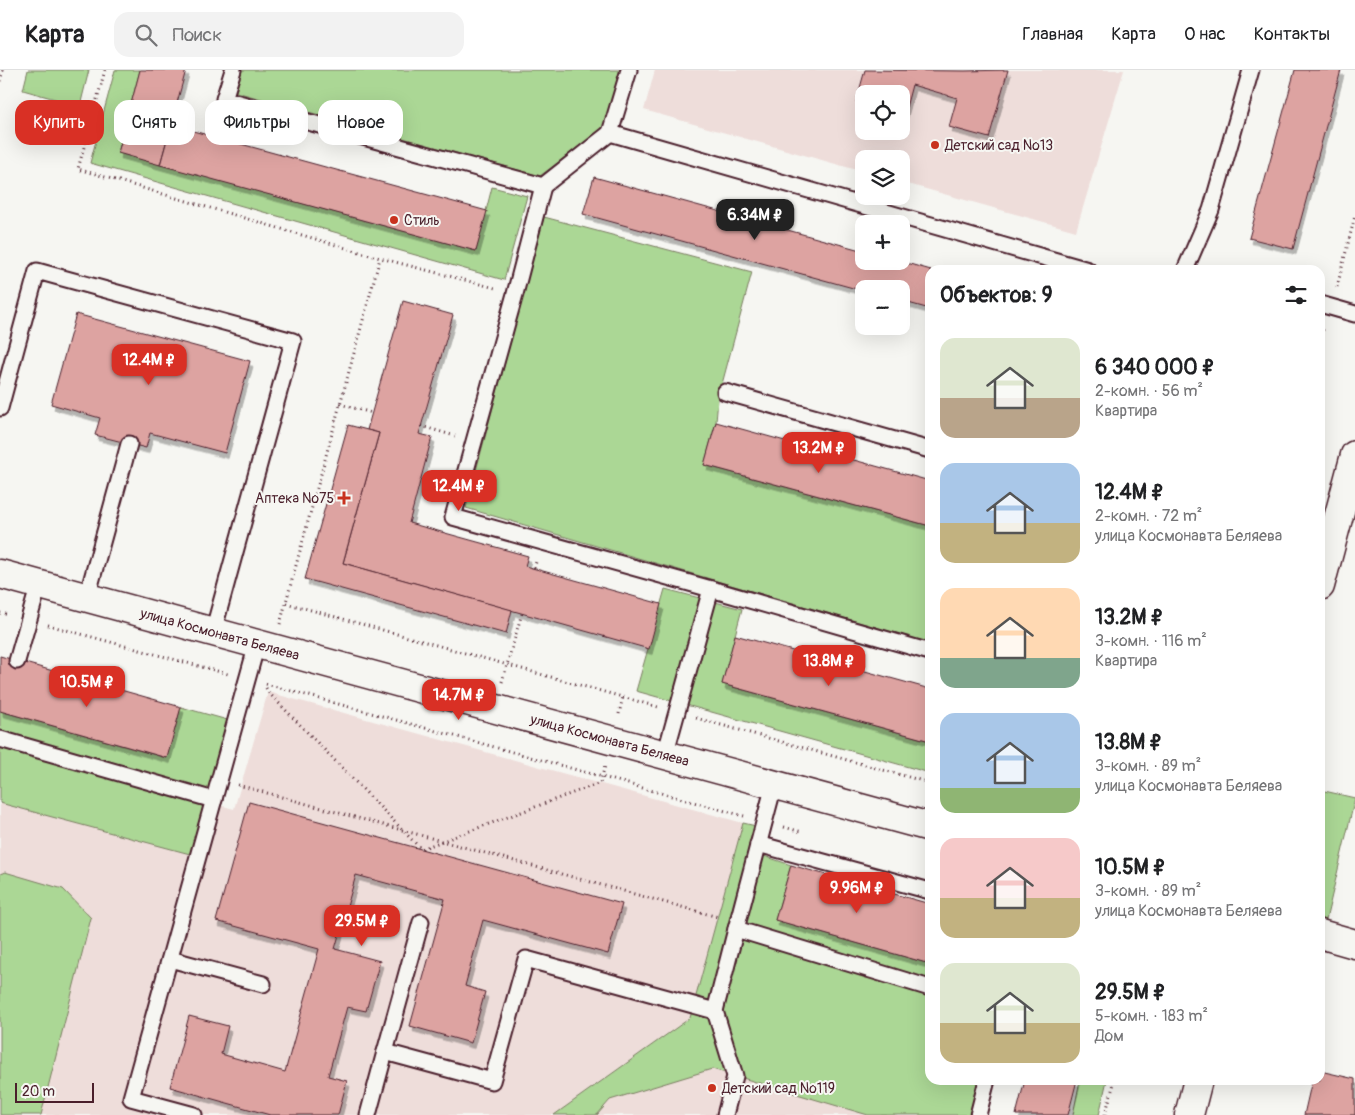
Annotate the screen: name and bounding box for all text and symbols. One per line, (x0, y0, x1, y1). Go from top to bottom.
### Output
search box (114, 12, 464, 57)
text: Карта (25, 20, 84, 49)
icon: search (132, 21, 160, 49)
text: Поиск (172, 23, 222, 47)
text: Главная (1022, 23, 1083, 46)
text: Карта (1111, 23, 1156, 46)
text: О нас (1184, 23, 1226, 46)
text: Контакты (1254, 23, 1330, 46)
map controls (855, 85, 910, 335)
button: locate (855, 85, 910, 140)
chip: Купить (15, 100, 104, 145)
chip: Снять (114, 100, 195, 145)
chip: Фильтры (205, 100, 308, 145)
chip: Новое (318, 100, 403, 145)
place label: Детский сад №13 (944, 137, 1053, 154)
marker: Детский сад №13 (929, 139, 941, 151)
button: layers (855, 150, 910, 205)
pin: 6.34M ₽ (709, 198, 801, 241)
text: 6.34M ₽ (727, 205, 783, 225)
place label: Стиль (404, 212, 440, 229)
marker: Стиль (388, 214, 400, 226)
button: + (855, 215, 910, 270)
button: − (855, 280, 910, 335)
icon: filters (1282, 281, 1310, 309)
text: Объектов: 9 (940, 282, 1053, 309)
pin: 12.4M ₽ (103, 344, 195, 386)
text: 12.4M ₽ (123, 350, 175, 370)
text: 6 340 000 ₽ (1095, 354, 1215, 381)
icon: home (980, 358, 1040, 418)
text: 2-комн. · 56 m² (1095, 381, 1203, 401)
text: Квартира (1095, 401, 1157, 421)
pin: 13.2M ₽ (773, 432, 865, 474)
text: 13.2M ₽ (793, 438, 845, 458)
pin: 12.4M ₽ (413, 470, 505, 512)
text: 12.4M ₽ (433, 476, 485, 496)
text: 12.4M ₽ (1095, 479, 1164, 506)
icon: home (980, 483, 1040, 543)
place label: Аптека №75 (255, 490, 334, 507)
marker: Аптека №75 (338, 492, 350, 504)
text: 2-комн. · 72 m² (1095, 506, 1202, 526)
text: улица Космонавта Беляева (1095, 526, 1282, 546)
street label: улица Космонавта Беляева (138, 604, 301, 664)
text: 13.2M ₽ (1095, 604, 1164, 631)
icon: home (980, 608, 1040, 668)
text: 3-комн. · 116 m² (1095, 631, 1207, 651)
pin: 13.8M ₽ (783, 644, 875, 687)
text: 13.8M ₽ (803, 651, 855, 671)
text: Квартира (1095, 651, 1157, 671)
pin: 10.5M ₽ (41, 666, 133, 708)
text: 10.5M ₽ (60, 672, 114, 692)
pin: 14.7M ₽ (413, 678, 505, 721)
text: 14.7M ₽ (433, 685, 485, 705)
street label: улица Космонавта Беляева (527, 710, 691, 770)
text: 13.8M ₽ (1095, 729, 1162, 756)
icon: home (980, 733, 1040, 793)
text: 3-комн. · 89 m² (1095, 756, 1201, 776)
text: улица Космонавта Беляева (1095, 776, 1282, 796)
text: 10.5M ₽ (1095, 854, 1166, 881)
icon: home (980, 858, 1040, 918)
pin: 9.96M ₽ (811, 872, 903, 914)
text: 9.96M ₽ (830, 878, 884, 898)
text: 3-комн. · 89 m² (1095, 881, 1201, 901)
text: улица Космонавта Беляева (1095, 901, 1282, 921)
pin: 29.5M ₽ (316, 904, 408, 947)
text: 29.5M ₽ (335, 911, 389, 931)
text: 29.5M ₽ (1095, 979, 1166, 1006)
icon: home (980, 983, 1040, 1043)
text: 5-комн. · 183 m² (1095, 1006, 1208, 1026)
text: Дом (1095, 1026, 1124, 1046)
scale bar (15, 1080, 94, 1103)
place label: Детский сад №119 (721, 1080, 835, 1097)
marker: Детский сад №119 (706, 1082, 718, 1094)
text: 20 m (22, 1083, 55, 1100)

